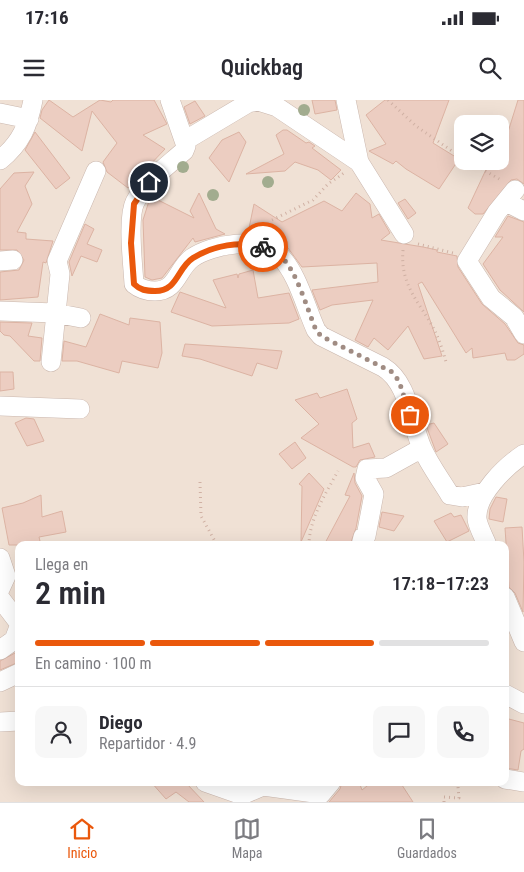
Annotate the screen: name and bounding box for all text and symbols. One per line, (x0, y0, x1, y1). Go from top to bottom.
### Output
text: 17:16 (25, 6, 69, 29)
icon: menu (20, 54, 48, 82)
icon: search (476, 54, 504, 82)
text: Quickbag (221, 55, 303, 80)
map controls (454, 115, 509, 170)
button: layers (454, 115, 509, 170)
pin (128, 161, 170, 203)
icon: home (135, 168, 163, 196)
courier (238, 222, 288, 272)
icon: bike (249, 233, 277, 261)
pin (389, 394, 431, 436)
icon: bag (396, 401, 424, 429)
text: Llega en (35, 555, 88, 574)
text: 17:18–17:23 (392, 572, 489, 595)
text: 2 min (35, 574, 106, 612)
text: En camino · 100 m (35, 654, 152, 673)
button: person (35, 706, 87, 758)
button: chat (373, 706, 425, 758)
button: phone (437, 706, 489, 758)
text: Diego (99, 711, 143, 734)
text: Repartidor · 4.9 (99, 734, 196, 753)
tab: Inicio (67, 815, 97, 861)
tab: Mapa (232, 815, 263, 861)
tab: Guardados (397, 815, 457, 861)

